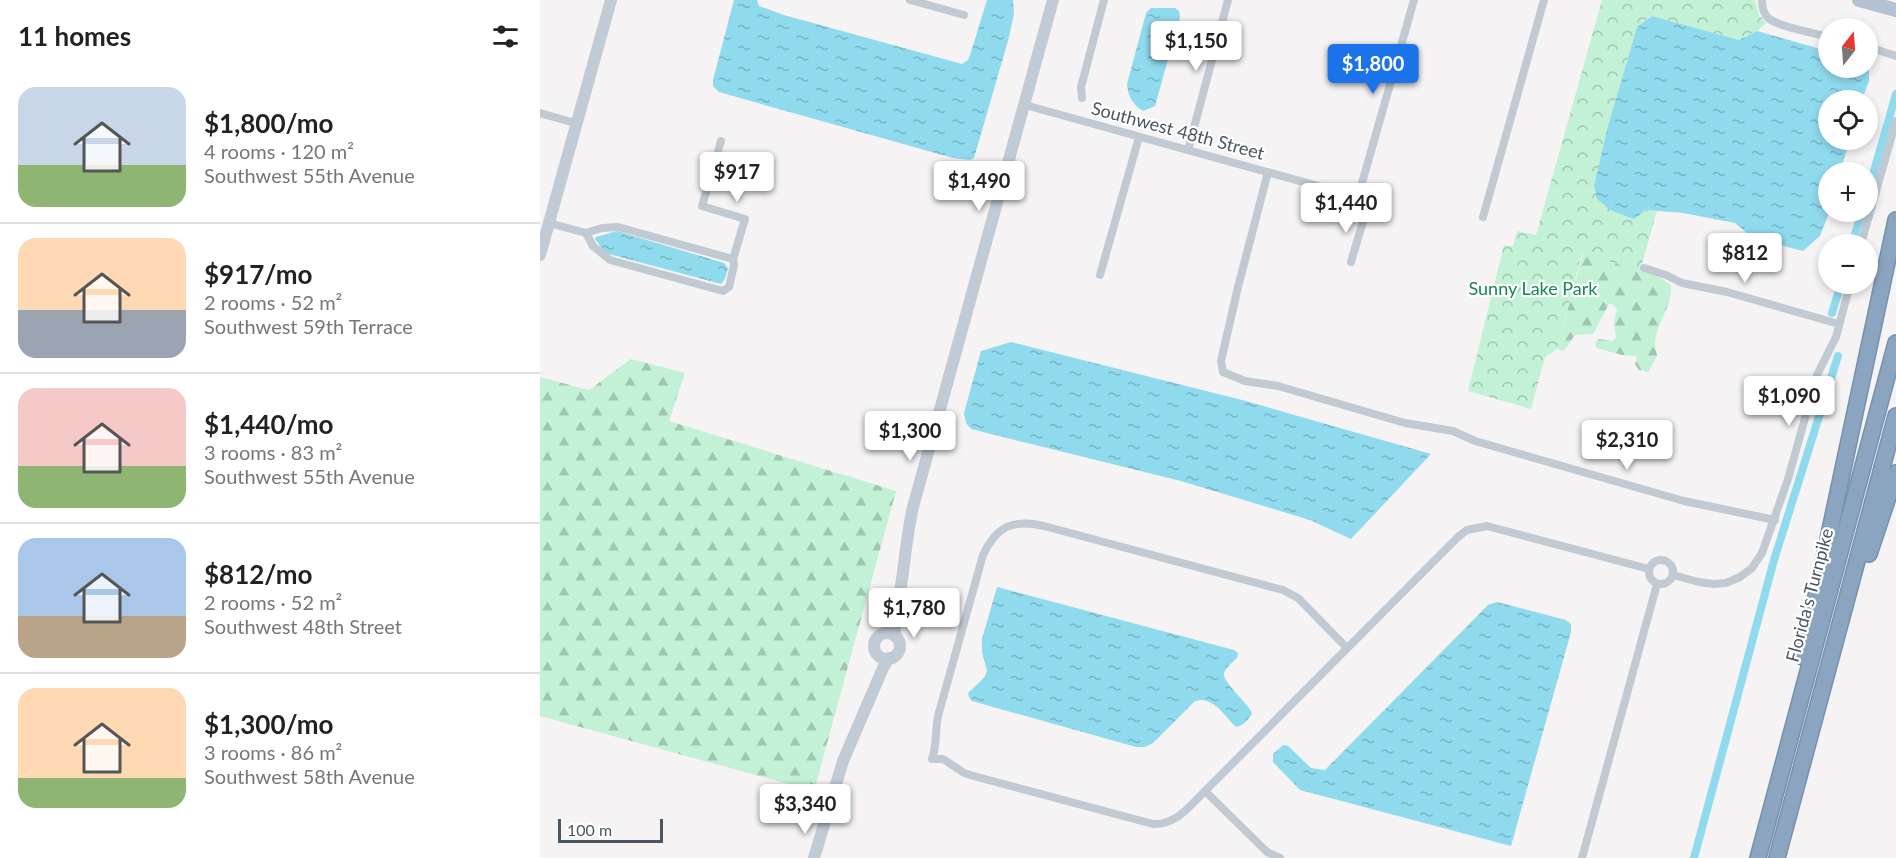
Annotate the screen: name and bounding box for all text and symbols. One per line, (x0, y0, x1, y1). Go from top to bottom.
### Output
north arrow (1818, 18, 1878, 78)
map controls (1818, 18, 1878, 294)
text: 11 homes (18, 20, 131, 52)
icon: filters (489, 20, 522, 53)
pin: $1,150 (1147, 21, 1245, 72)
text: $1,150 (1165, 28, 1227, 52)
pin: $1,800 (1324, 44, 1422, 95)
text: $1,800 (1342, 51, 1404, 75)
button: locate (1818, 90, 1878, 150)
street label: Southwest 48th Street (1089, 96, 1267, 164)
text: $1,800/mo (204, 107, 334, 139)
icon: home (66, 111, 138, 183)
text: 4 rooms · 120 m² (204, 139, 354, 163)
pin: $917 (701, 152, 773, 203)
text: $917 (714, 159, 760, 183)
pin: $1,490 (930, 161, 1028, 212)
button: + (1818, 162, 1878, 222)
text: Southwest 55th Avenue (204, 163, 415, 187)
text: $1,490 (948, 168, 1010, 192)
pin: $1,440 (1297, 183, 1395, 234)
text: $1,440 (1315, 190, 1377, 214)
pin: $812 (1709, 233, 1781, 284)
button: − (1818, 234, 1878, 294)
text: $812 (1722, 240, 1768, 264)
text: $917/mo (204, 258, 312, 290)
icon: home (66, 262, 138, 334)
park label: Sunny Lake Park (1468, 277, 1598, 299)
text: 2 rooms · 52 m² (204, 290, 342, 314)
text: Southwest 59th Terrace (204, 314, 413, 338)
pin: $1,090 (1740, 376, 1838, 427)
text: $1,090 (1758, 383, 1820, 407)
text: $1,440/mo (204, 408, 334, 440)
pin: $1,300 (861, 411, 959, 462)
icon: home (66, 412, 138, 484)
text: $1,300 (879, 418, 941, 442)
pin: $2,310 (1578, 420, 1676, 471)
text: $2,310 (1596, 427, 1658, 451)
text: 3 rooms · 83 m² (204, 440, 342, 464)
text: Southwest 55th Avenue (204, 464, 415, 488)
street label: Florida's Turnpike (1781, 526, 1837, 664)
text: $812/mo (204, 558, 312, 590)
icon: home (66, 562, 138, 634)
pin: $1,780 (865, 588, 963, 639)
text: 2 rooms · 52 m² (204, 590, 342, 614)
text: $1,780 (883, 595, 945, 619)
text: Southwest 48th Street (204, 614, 402, 638)
text: $1,300/mo (204, 708, 334, 740)
icon: home (66, 712, 138, 784)
text: 3 rooms · 86 m² (204, 740, 342, 764)
text: Southwest 58th Avenue (204, 764, 415, 788)
pin: $3,340 (756, 784, 854, 835)
text: $3,340 (774, 791, 836, 815)
scale bar (558, 816, 663, 844)
text: 100 m (567, 820, 612, 839)

